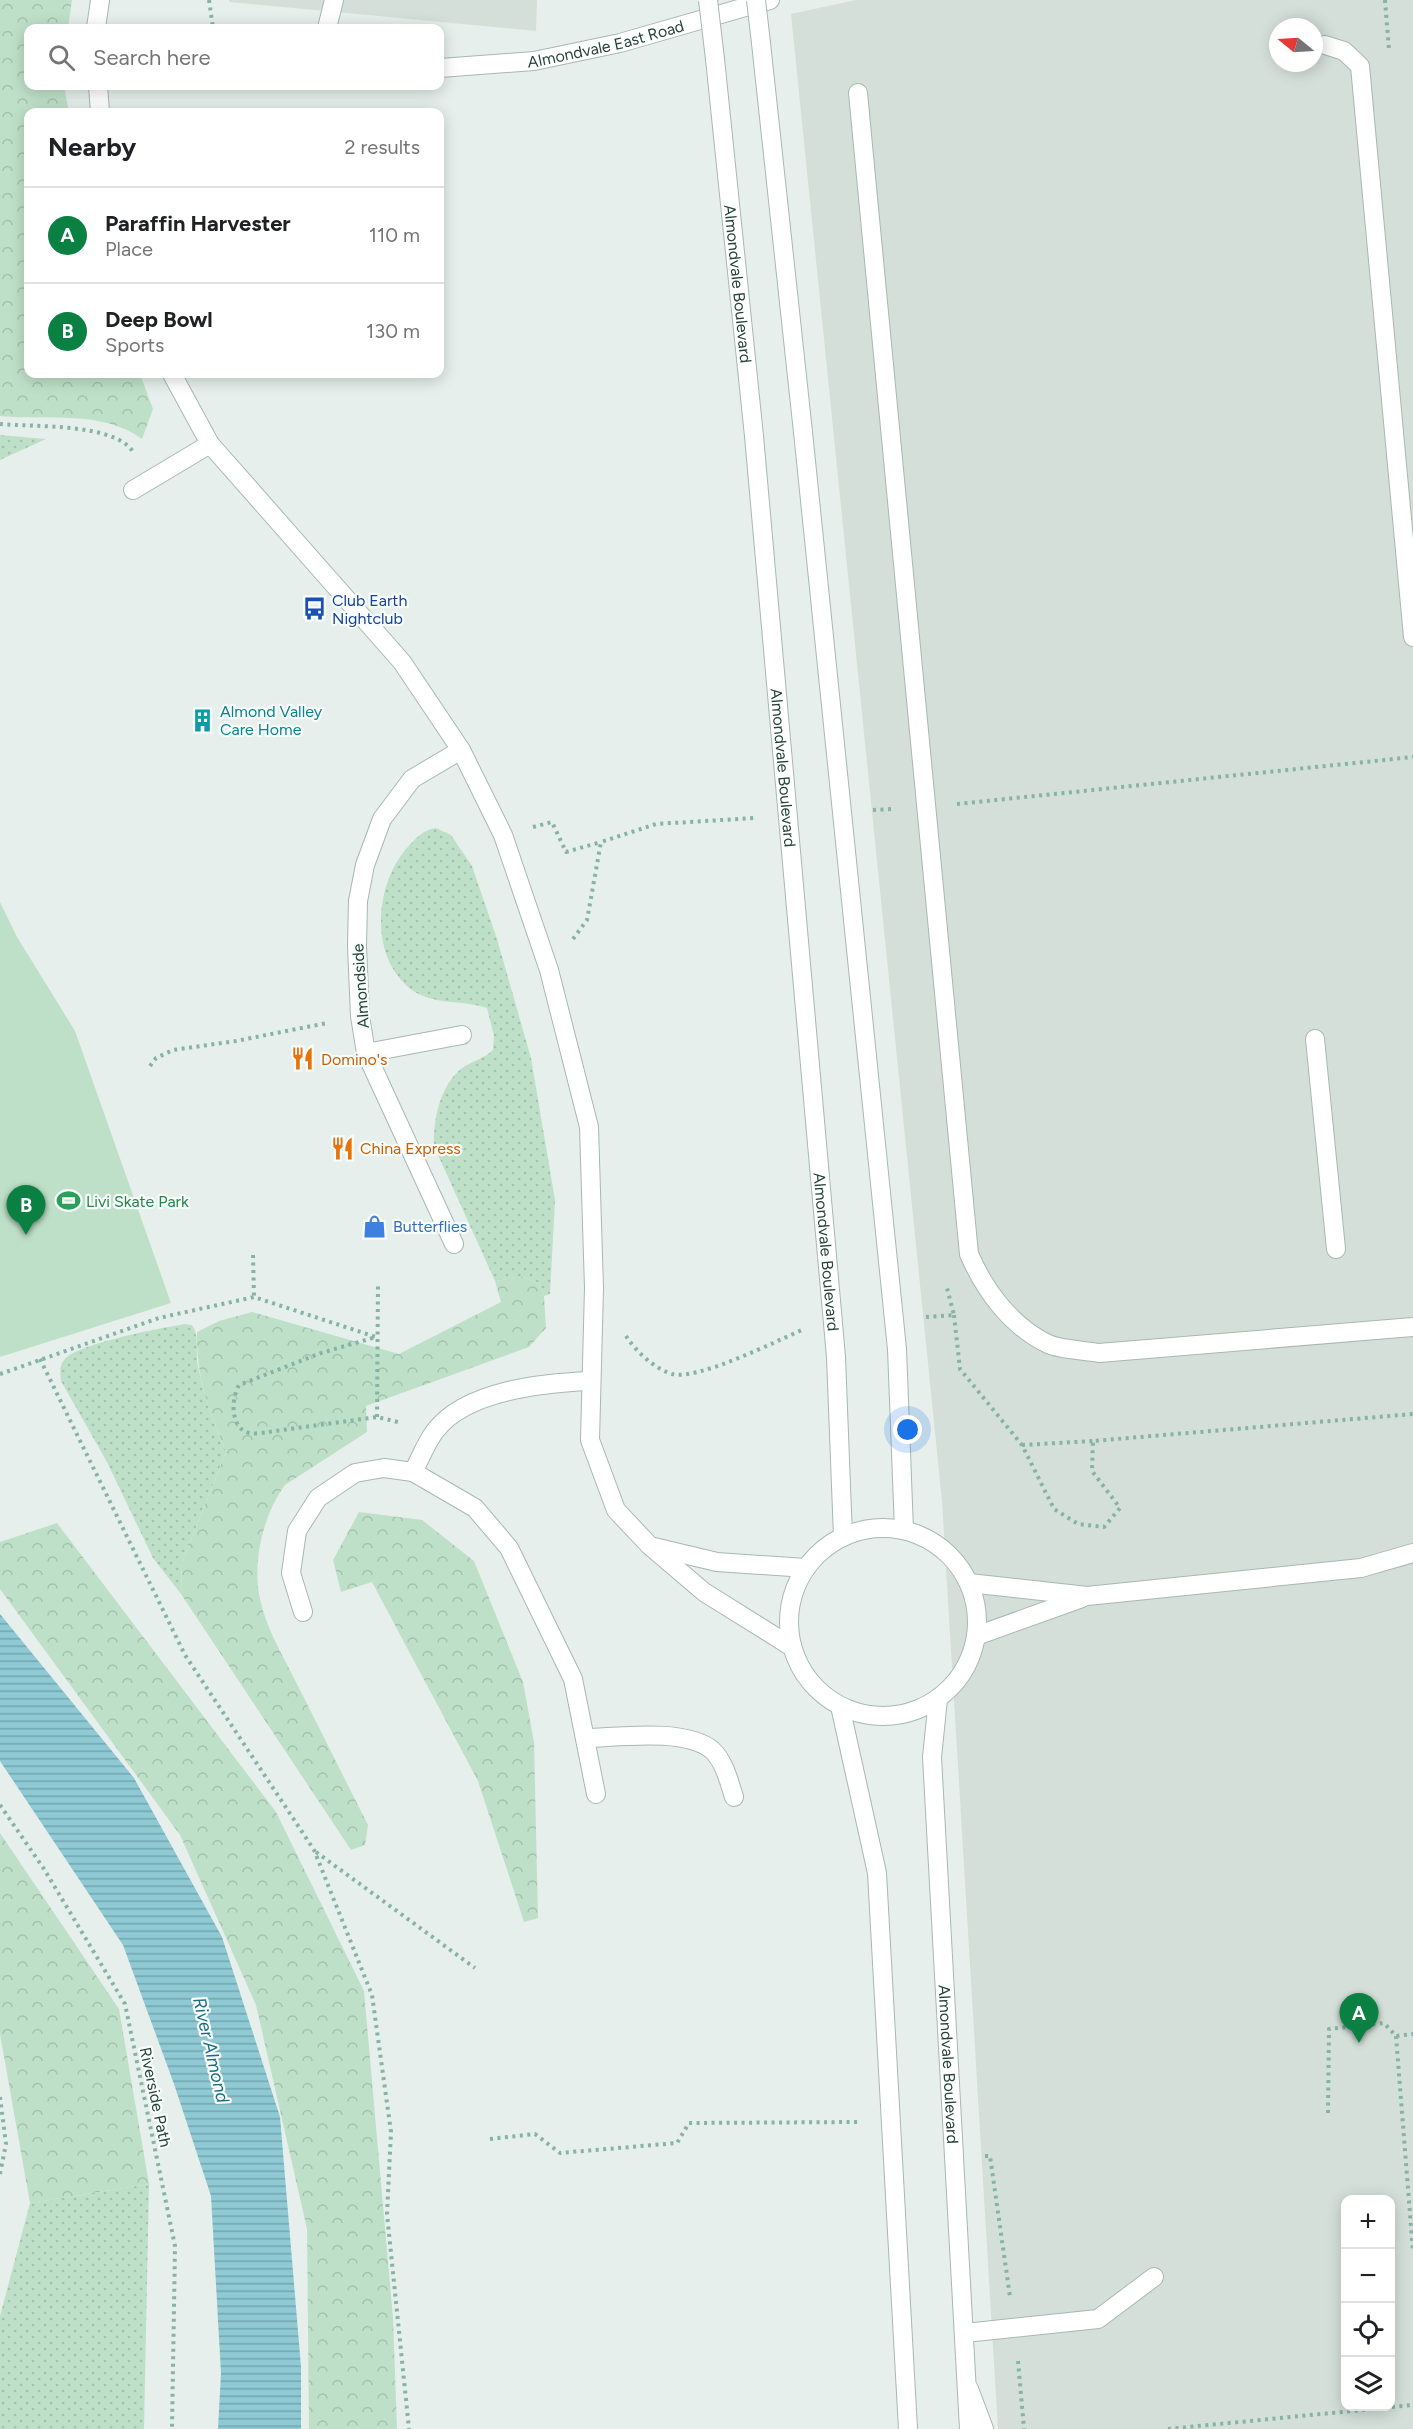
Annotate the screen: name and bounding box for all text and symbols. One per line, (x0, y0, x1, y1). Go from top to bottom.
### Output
street label: Almondvale East Road (527, 16, 686, 71)
north arrow (1269, 18, 1323, 72)
search box (24, 24, 444, 90)
icon: search (45, 41, 78, 74)
text: Search here (93, 44, 211, 71)
text: Nearby (48, 131, 136, 163)
text: 2 results (344, 135, 420, 159)
street label: Almondvale Boulevard (720, 204, 755, 364)
text: Paraffin Harvester (105, 210, 291, 237)
text: A (60, 223, 75, 247)
text: 110 m (369, 223, 420, 247)
text: Place (105, 237, 153, 261)
text: Deep Bowl (105, 306, 213, 333)
text: B (61, 319, 74, 343)
text: 130 m (366, 319, 420, 343)
text: Sports (105, 333, 164, 357)
place label: Club Earth Nightclub (332, 591, 407, 628)
bus stop icon: Club Earth Nightclub (301, 596, 327, 622)
street label: Almondvale Boulevard (767, 688, 800, 848)
place label: Almond Valley Care Home (220, 702, 323, 739)
building icon: Almond Valley Care Home (189, 707, 215, 733)
street label: Almondside (348, 943, 373, 1029)
restaurant icon: Domino's (290, 1046, 316, 1072)
place label: Domino's (321, 1050, 387, 1069)
restaurant icon: China Express (329, 1135, 355, 1161)
place label: China Express (360, 1139, 461, 1158)
street label: Almondvale Boulevard (810, 1172, 843, 1332)
pin: B (6, 1186, 46, 1235)
sports icon: Livi Skate Park (55, 1188, 81, 1214)
place label: Livi Skate Park (86, 1192, 189, 1211)
shop icon: Butterflies (362, 1213, 388, 1239)
place label: Butterflies (393, 1217, 467, 1236)
your location (893, 1415, 922, 1444)
street label: Almondvale Boulevard (935, 1984, 962, 2144)
pin: A (1340, 1994, 1378, 2043)
water label: River Almond (188, 1995, 234, 2105)
street label: Riverside Path (136, 2045, 175, 2149)
map controls (1341, 2195, 1395, 2411)
button: + (1341, 2195, 1395, 2249)
button: − (1341, 2249, 1395, 2303)
button: locate (1341, 2303, 1395, 2357)
button: layers (1341, 2357, 1395, 2411)

